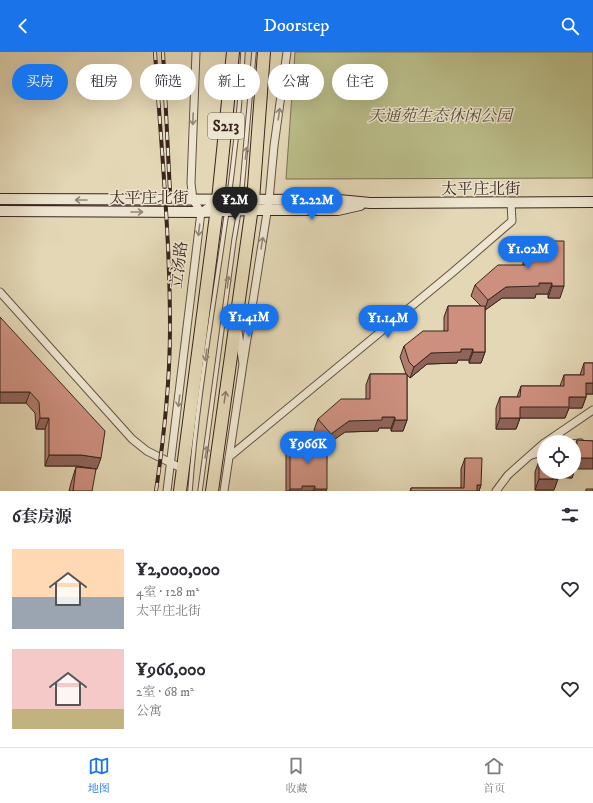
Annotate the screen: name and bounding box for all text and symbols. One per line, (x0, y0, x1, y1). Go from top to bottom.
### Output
icon: back (12, 15, 34, 37)
text: Doorstep (264, 15, 329, 37)
icon: search (559, 15, 581, 37)
chip: 买房 (12, 64, 68, 100)
chip: 租房 (76, 64, 132, 100)
chip: 筛选 (140, 64, 196, 100)
chip: 新上 (204, 64, 260, 100)
chip: 公寓 (268, 64, 324, 100)
chip: 住宅 (332, 64, 388, 100)
park label: 天通苑生态休闲公园 (368, 106, 515, 126)
one-way arrow (275, 108, 283, 121)
one-way arrow (190, 112, 197, 125)
road number: S213 (208, 113, 244, 139)
one-way arrow (242, 147, 249, 160)
street label: 太平庄北街 (441, 179, 521, 199)
pin: ¥2M (216, 187, 254, 221)
pin: ¥2.22M (279, 187, 345, 221)
street label: 太平庄北街 (109, 188, 189, 208)
text: ¥2M (222, 192, 249, 208)
text: ¥2.22M (290, 192, 334, 208)
one-way arrow (75, 196, 88, 204)
one-way arrow (130, 208, 143, 216)
one-way arrow (195, 223, 202, 236)
one-way arrow (259, 236, 267, 249)
pin: ¥1.02M (495, 236, 561, 270)
street label: 立汤路 (166, 240, 192, 290)
text: ¥1.02M (507, 241, 549, 257)
one-way arrow (224, 276, 232, 289)
pin: ¥1.41M (216, 304, 282, 338)
pin: ¥1.14M (355, 305, 421, 339)
text: ¥1.41M (229, 309, 269, 325)
text: ¥1.14M (368, 310, 408, 326)
one-way arrow (202, 348, 210, 361)
one-way arrow (221, 391, 229, 404)
one-way arrow (175, 394, 183, 407)
pin: ¥966K (280, 431, 336, 465)
map controls (537, 435, 581, 479)
button: locate (537, 435, 581, 479)
text: ¥966K (289, 436, 327, 452)
one-way arrow (202, 446, 210, 459)
icon: filters (559, 504, 581, 526)
text: 6套房源 (12, 506, 72, 528)
text: ¥2,000,000 (136, 559, 220, 581)
icon: home (44, 565, 92, 613)
icon: heart (559, 578, 581, 600)
text: 4室 · 128 m² (136, 584, 199, 600)
text: 太平庄北街 (136, 603, 201, 619)
text: ¥966,000 (136, 659, 206, 681)
icon: home (44, 665, 92, 713)
icon: heart (559, 678, 581, 700)
text: 2室 · 68 m² (136, 684, 194, 700)
text: 公寓 (136, 703, 162, 719)
tab: 地图 (88, 755, 110, 796)
tab: 收藏 (285, 755, 307, 796)
tab: 首页 (483, 755, 505, 796)

